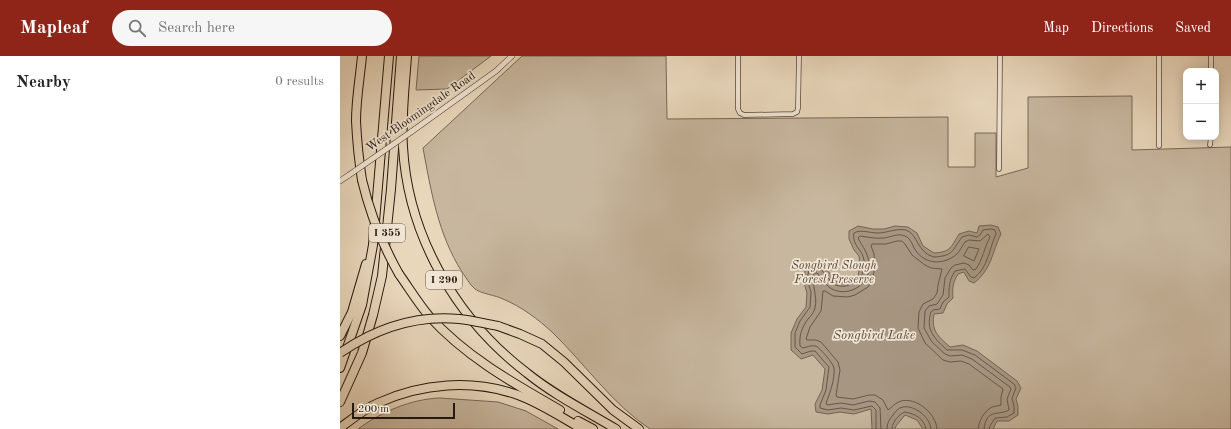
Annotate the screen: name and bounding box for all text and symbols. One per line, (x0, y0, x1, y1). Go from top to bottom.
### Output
search box (112, 10, 392, 46)
icon: search (126, 17, 148, 39)
text: Mapleaf (20, 19, 88, 38)
text: Search here (158, 21, 235, 36)
text: Map (1043, 21, 1069, 35)
text: Directions (1091, 21, 1153, 35)
text: Saved (1175, 21, 1211, 35)
map controls (1183, 68, 1219, 140)
button: + (1183, 68, 1219, 104)
street label: West Bloomingdale Road (364, 70, 478, 154)
text: Nearby (16, 74, 71, 91)
text: 0 results (275, 75, 324, 88)
button: − (1183, 104, 1219, 140)
road number: I 355 (369, 224, 405, 242)
park label: Songbird Slough Forest Preserve (791, 260, 877, 286)
road number: I 290 (426, 271, 462, 289)
water label: Songbird Lake (833, 329, 915, 342)
scale bar (352, 401, 455, 420)
text: 200 m (358, 404, 389, 415)

